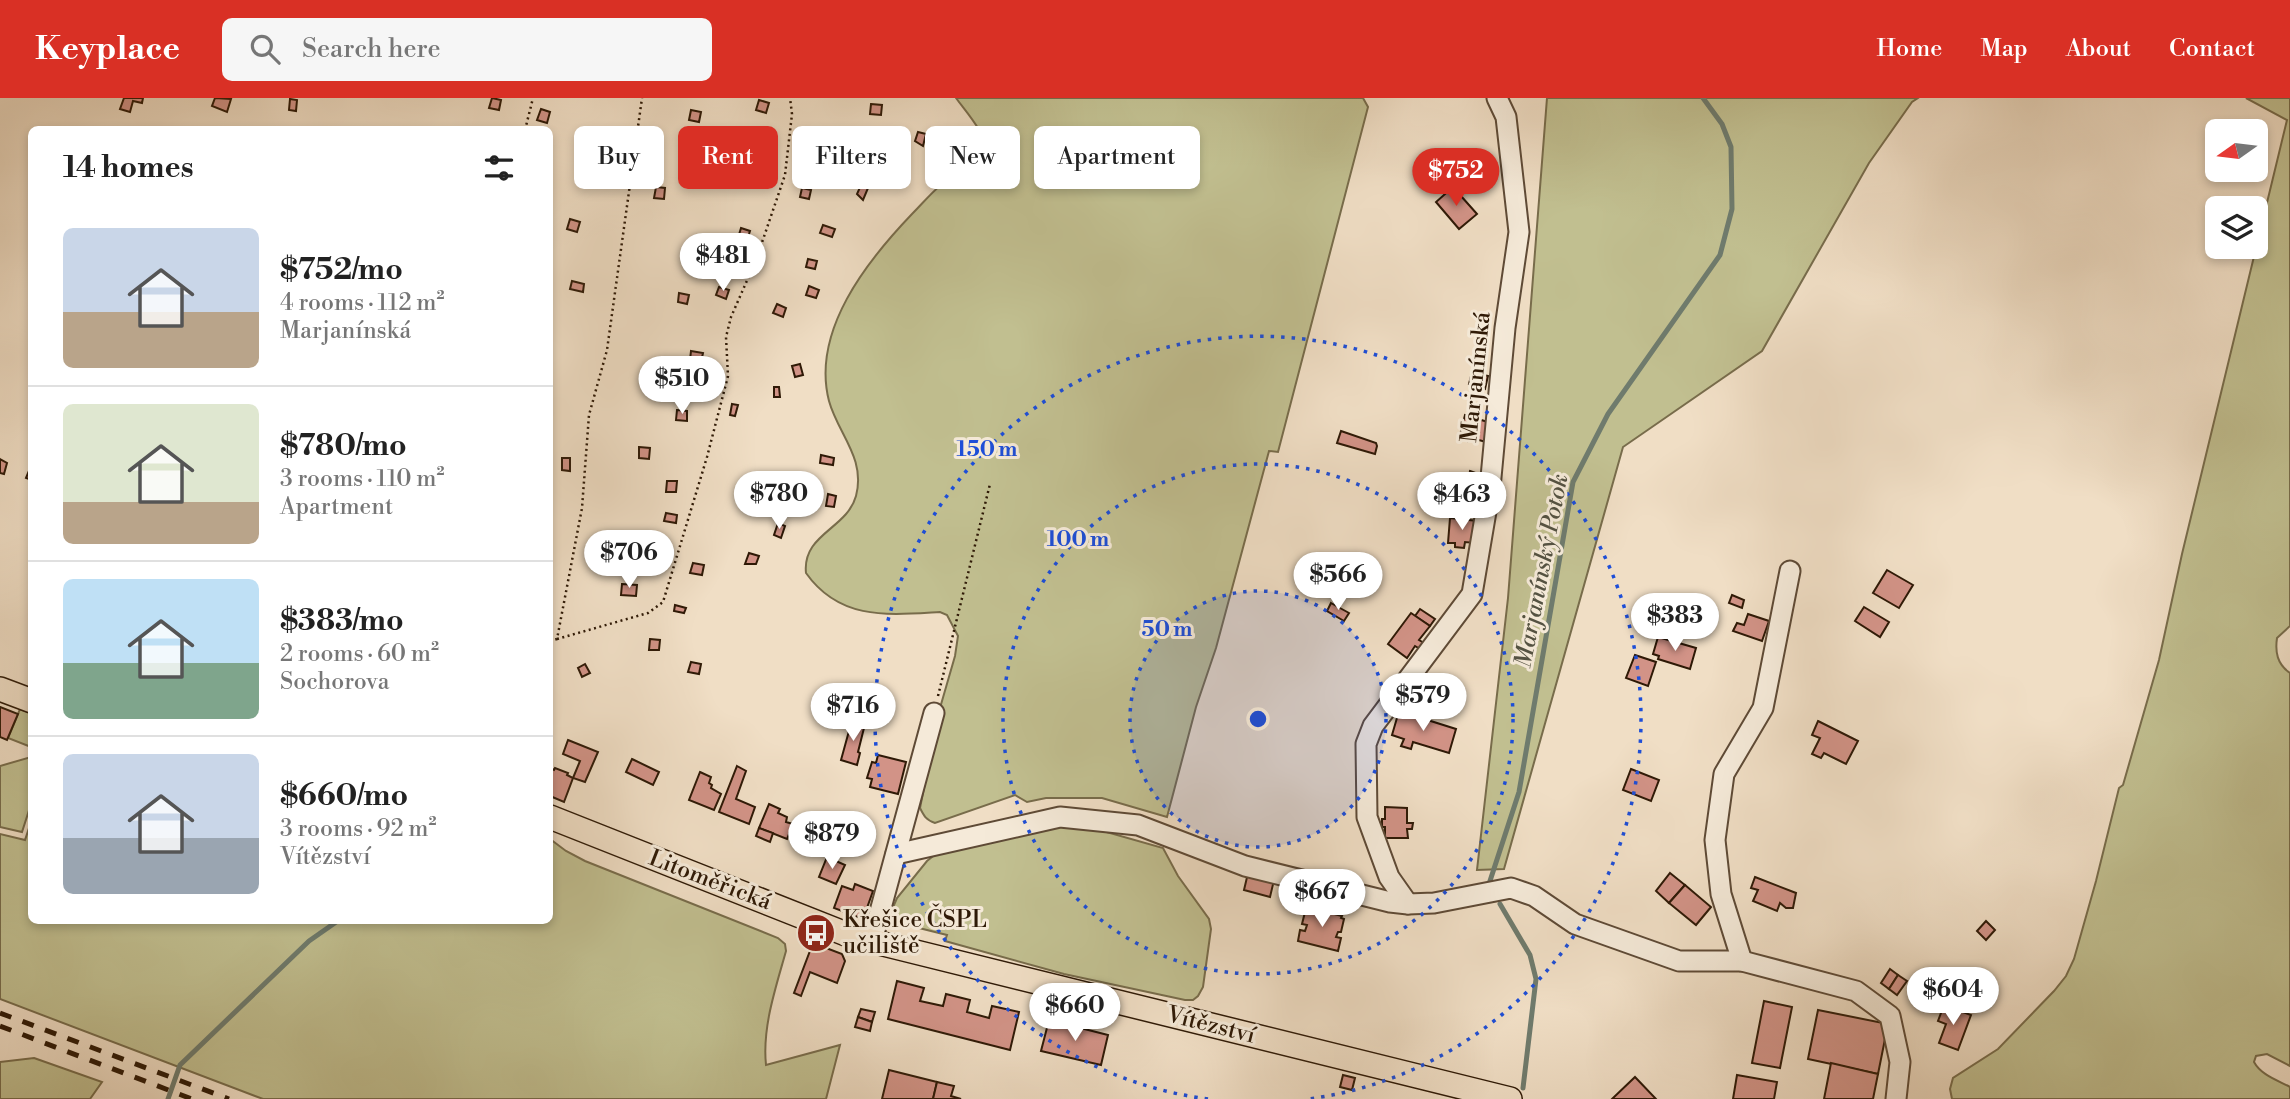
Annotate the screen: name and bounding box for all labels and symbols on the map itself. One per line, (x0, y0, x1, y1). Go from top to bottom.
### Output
north arrow (2205, 119, 2268, 182)
pin: $752 (1415, 148, 1497, 208)
pin: $481 (682, 234, 764, 293)
street label: Marjanínská (1455, 310, 1497, 444)
pin: $510 (641, 356, 723, 416)
text: 150 m (957, 437, 1017, 463)
water label: Marjanínský Potok (1508, 471, 1576, 671)
pin: $780 (738, 472, 820, 531)
pin: $463 (1421, 472, 1503, 532)
text: 100 m (1047, 527, 1109, 553)
pin: $706 (588, 531, 670, 590)
pin: $566 (1297, 552, 1379, 612)
pin: $383 (1634, 594, 1716, 653)
text: 50 m (1142, 617, 1192, 643)
pin: $579 (1382, 674, 1464, 733)
pin: $716 (812, 684, 894, 743)
centre of rings (1246, 707, 1270, 731)
pin: $879 (791, 812, 873, 871)
street label: Litoměřická (645, 844, 776, 916)
pin: $667 (1281, 870, 1363, 929)
place label: Křešice ČSPL učiliště (843, 903, 987, 960)
bus stop icon: Křešice ČSPL učiliště (795, 912, 837, 954)
pin: $604 (1912, 968, 1994, 1027)
pin: $660 (1034, 984, 1116, 1043)
street label: Vítězství (1163, 1000, 1260, 1050)

